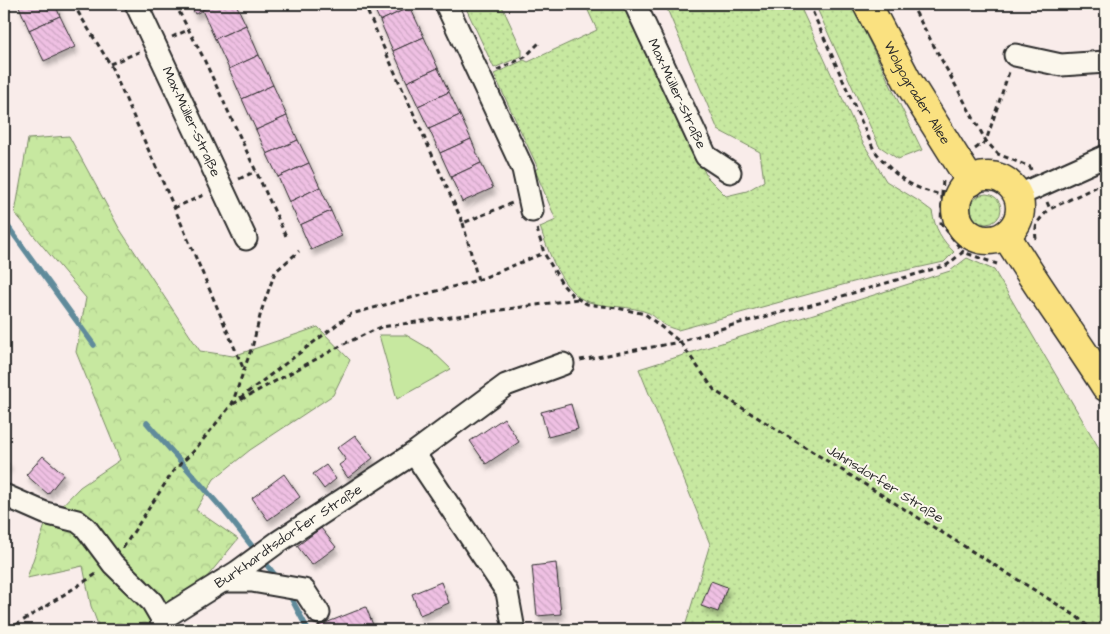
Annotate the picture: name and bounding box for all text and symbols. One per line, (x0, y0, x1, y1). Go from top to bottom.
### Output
street label: Max-Müller-Straße (643, 35, 711, 152)
street label: Wolgograder Allee (878, 38, 955, 149)
street label: Max-Müller-Straße (157, 63, 226, 180)
street label: Jahnsdorfer Straße (823, 440, 948, 528)
street label: Burkhardtsdorfer Straße (211, 479, 366, 594)

